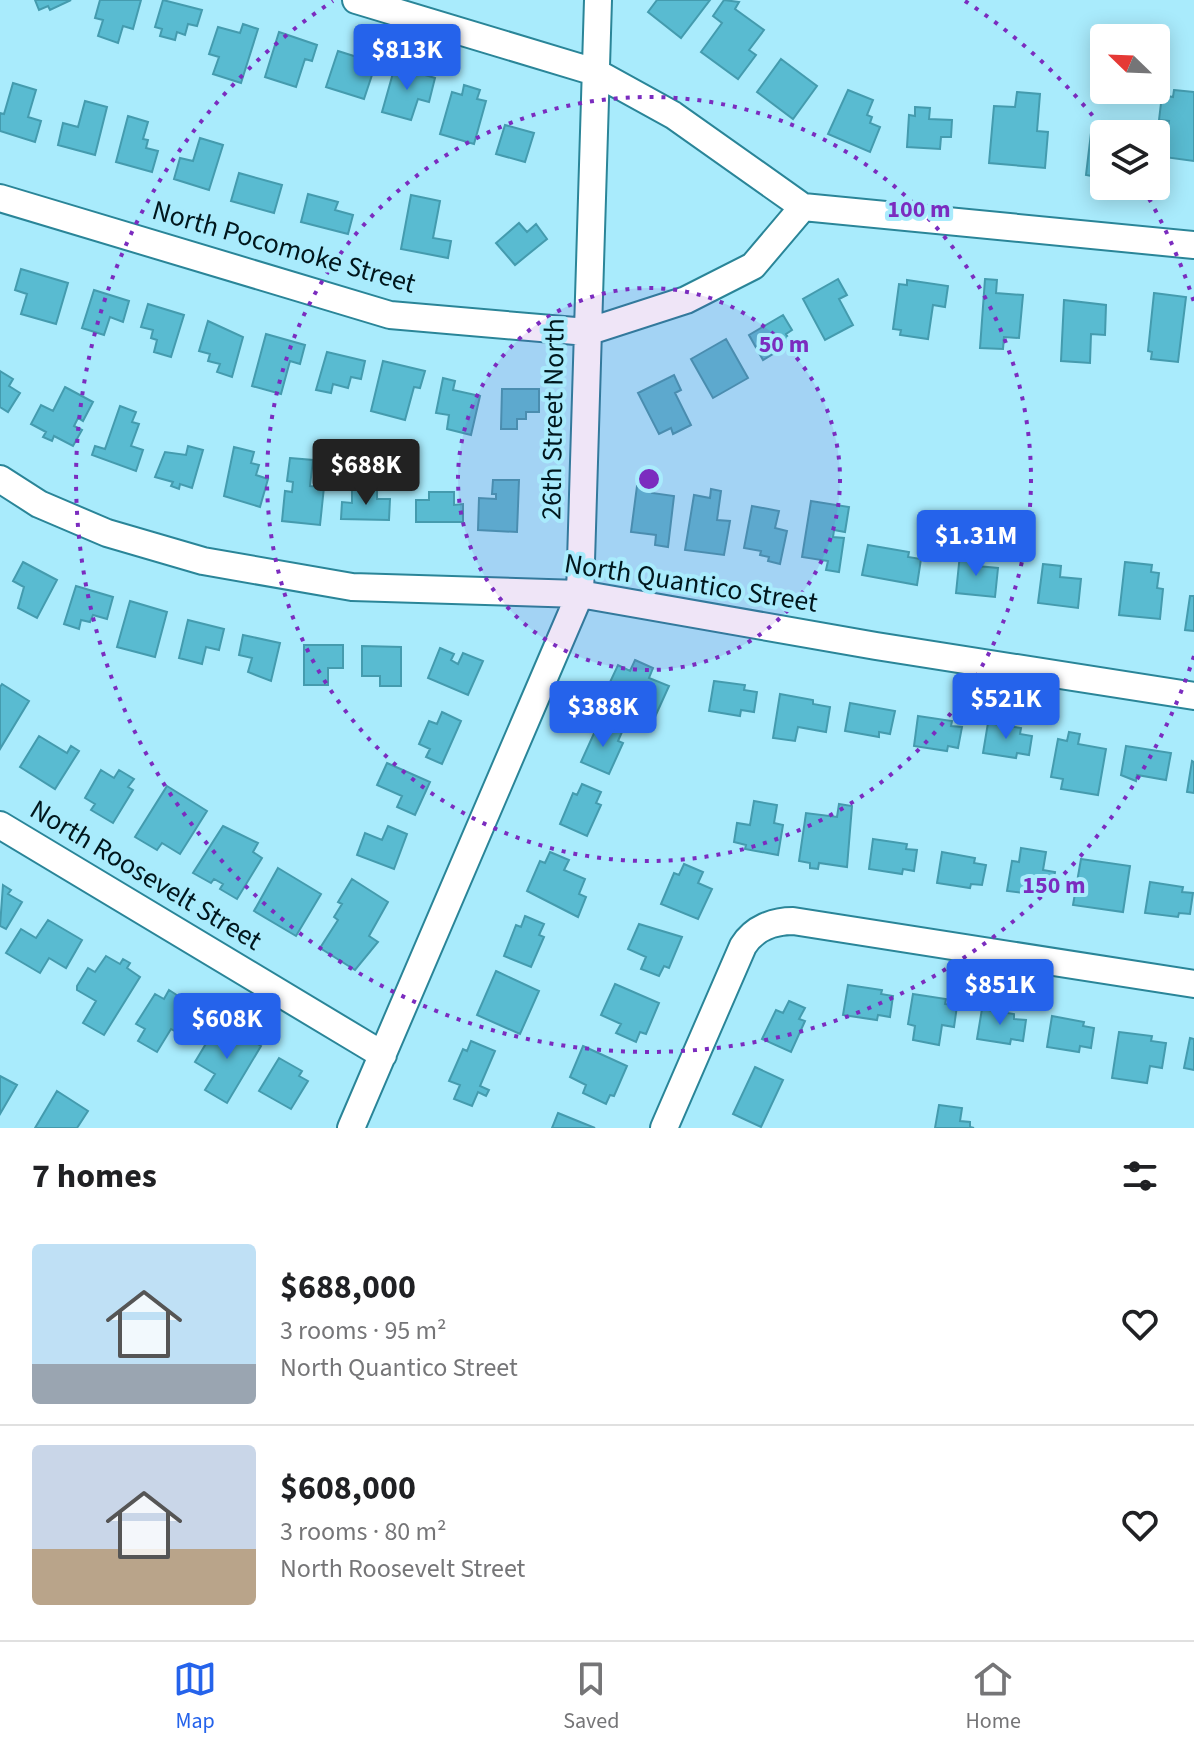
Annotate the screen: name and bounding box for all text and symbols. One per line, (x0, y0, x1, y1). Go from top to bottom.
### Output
pin: $813K (351, 24, 463, 92)
north arrow (1090, 24, 1170, 104)
map controls (1090, 24, 1170, 200)
text: $813K (372, 31, 442, 68)
button: layers (1090, 120, 1170, 200)
street label: North Pocomoke Street (148, 190, 421, 304)
text: 100 m (887, 192, 951, 227)
street label: 26th Street North (531, 318, 575, 520)
text: 50 m (759, 327, 809, 362)
pin: $688K (310, 439, 422, 507)
text: $688K (331, 446, 401, 483)
centre of rings (635, 465, 663, 493)
pin: $1.31M (911, 510, 1041, 578)
text: $1.31M (935, 517, 1017, 554)
street label: North Quantico Street (561, 543, 821, 623)
pin: $521K (950, 673, 1062, 741)
text: $521K (971, 680, 1041, 717)
pin: $388K (547, 681, 659, 749)
text: $388K (568, 688, 638, 725)
street label: North Roosevelt Street (22, 790, 270, 960)
text: 150 m (1022, 868, 1086, 903)
pin: $851K (944, 959, 1056, 1027)
text: $851K (965, 966, 1035, 1003)
pin: $608K (171, 993, 283, 1061)
text: $608K (192, 1000, 262, 1037)
text: 7 homes (32, 1152, 157, 1201)
icon: filters (1118, 1154, 1162, 1198)
text: $688,000 (280, 1263, 416, 1312)
icon: home (96, 1276, 192, 1372)
icon: heart (1118, 1302, 1162, 1346)
text: 3 rooms · 95 m² (280, 1312, 447, 1349)
text: North Quantico Street (280, 1349, 518, 1386)
text: $608,000 (280, 1464, 416, 1513)
icon: home (96, 1477, 192, 1573)
icon: heart (1118, 1503, 1162, 1547)
text: 3 rooms · 80 m² (280, 1513, 447, 1550)
text: North Roosevelt Street (280, 1550, 525, 1587)
tab: Map (173, 1657, 217, 1737)
tab: Saved (563, 1657, 619, 1737)
tab: Home (966, 1657, 1021, 1737)

